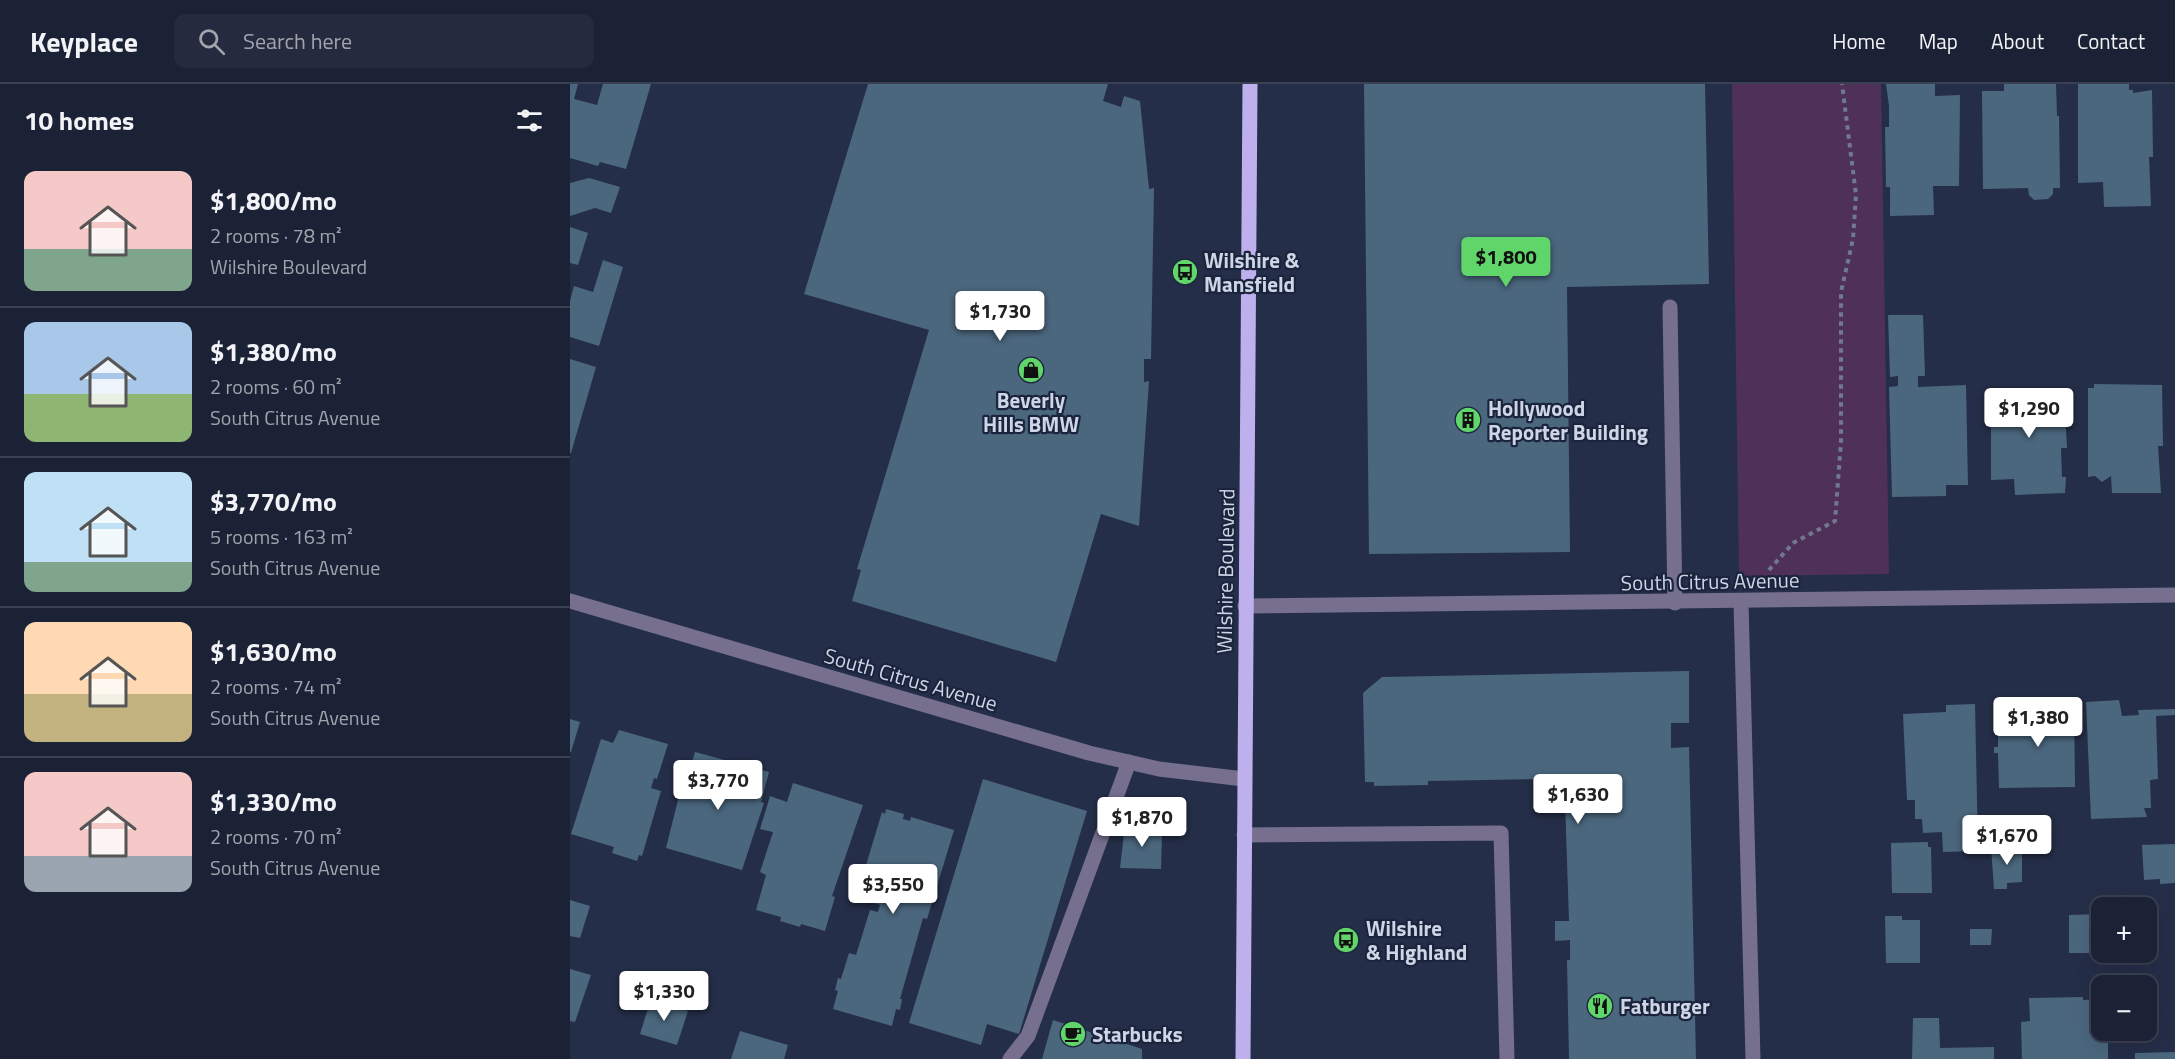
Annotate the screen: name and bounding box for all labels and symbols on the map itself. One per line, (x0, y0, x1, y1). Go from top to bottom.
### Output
pin: $1,800 (1457, 237, 1555, 288)
place label: Wilshire & Mansfield (1204, 244, 1300, 300)
bus stop icon: Wilshire & Mansfield (1170, 257, 1200, 287)
pin: $1,730 (951, 291, 1049, 342)
shop icon: Beverly Hills BMW (1016, 355, 1046, 385)
place label: Beverly Hills BMW (983, 384, 1079, 440)
pin: $1,290 (1980, 388, 2078, 439)
place label: Hollywood Reporter Building (1488, 392, 1648, 448)
building icon: Hollywood Reporter Building (1453, 405, 1483, 435)
street label: Wilshire Boulevard (1208, 488, 1242, 654)
street label: South Citrus Avenue (1620, 563, 1800, 599)
street label: South Citrus Avenue (821, 639, 1001, 719)
pin: $1,380 (1989, 697, 2087, 748)
pin: $3,770 (669, 760, 767, 811)
pin: $1,630 (1529, 774, 1627, 825)
pin: $1,870 (1093, 797, 1191, 848)
pin: $1,670 (1958, 815, 2056, 866)
pin: $3,550 (844, 864, 942, 915)
place label: Wilshire & Highland (1366, 912, 1467, 968)
bus stop icon: Wilshire & Highland (1331, 925, 1361, 955)
pin: $1,330 (615, 971, 713, 1022)
place label: Fatburger (1620, 990, 1710, 1022)
restaurant icon: Fatburger (1585, 991, 1615, 1021)
place label: Starbucks (1092, 1018, 1183, 1050)
cafe icon: Starbucks (1058, 1019, 1088, 1049)

